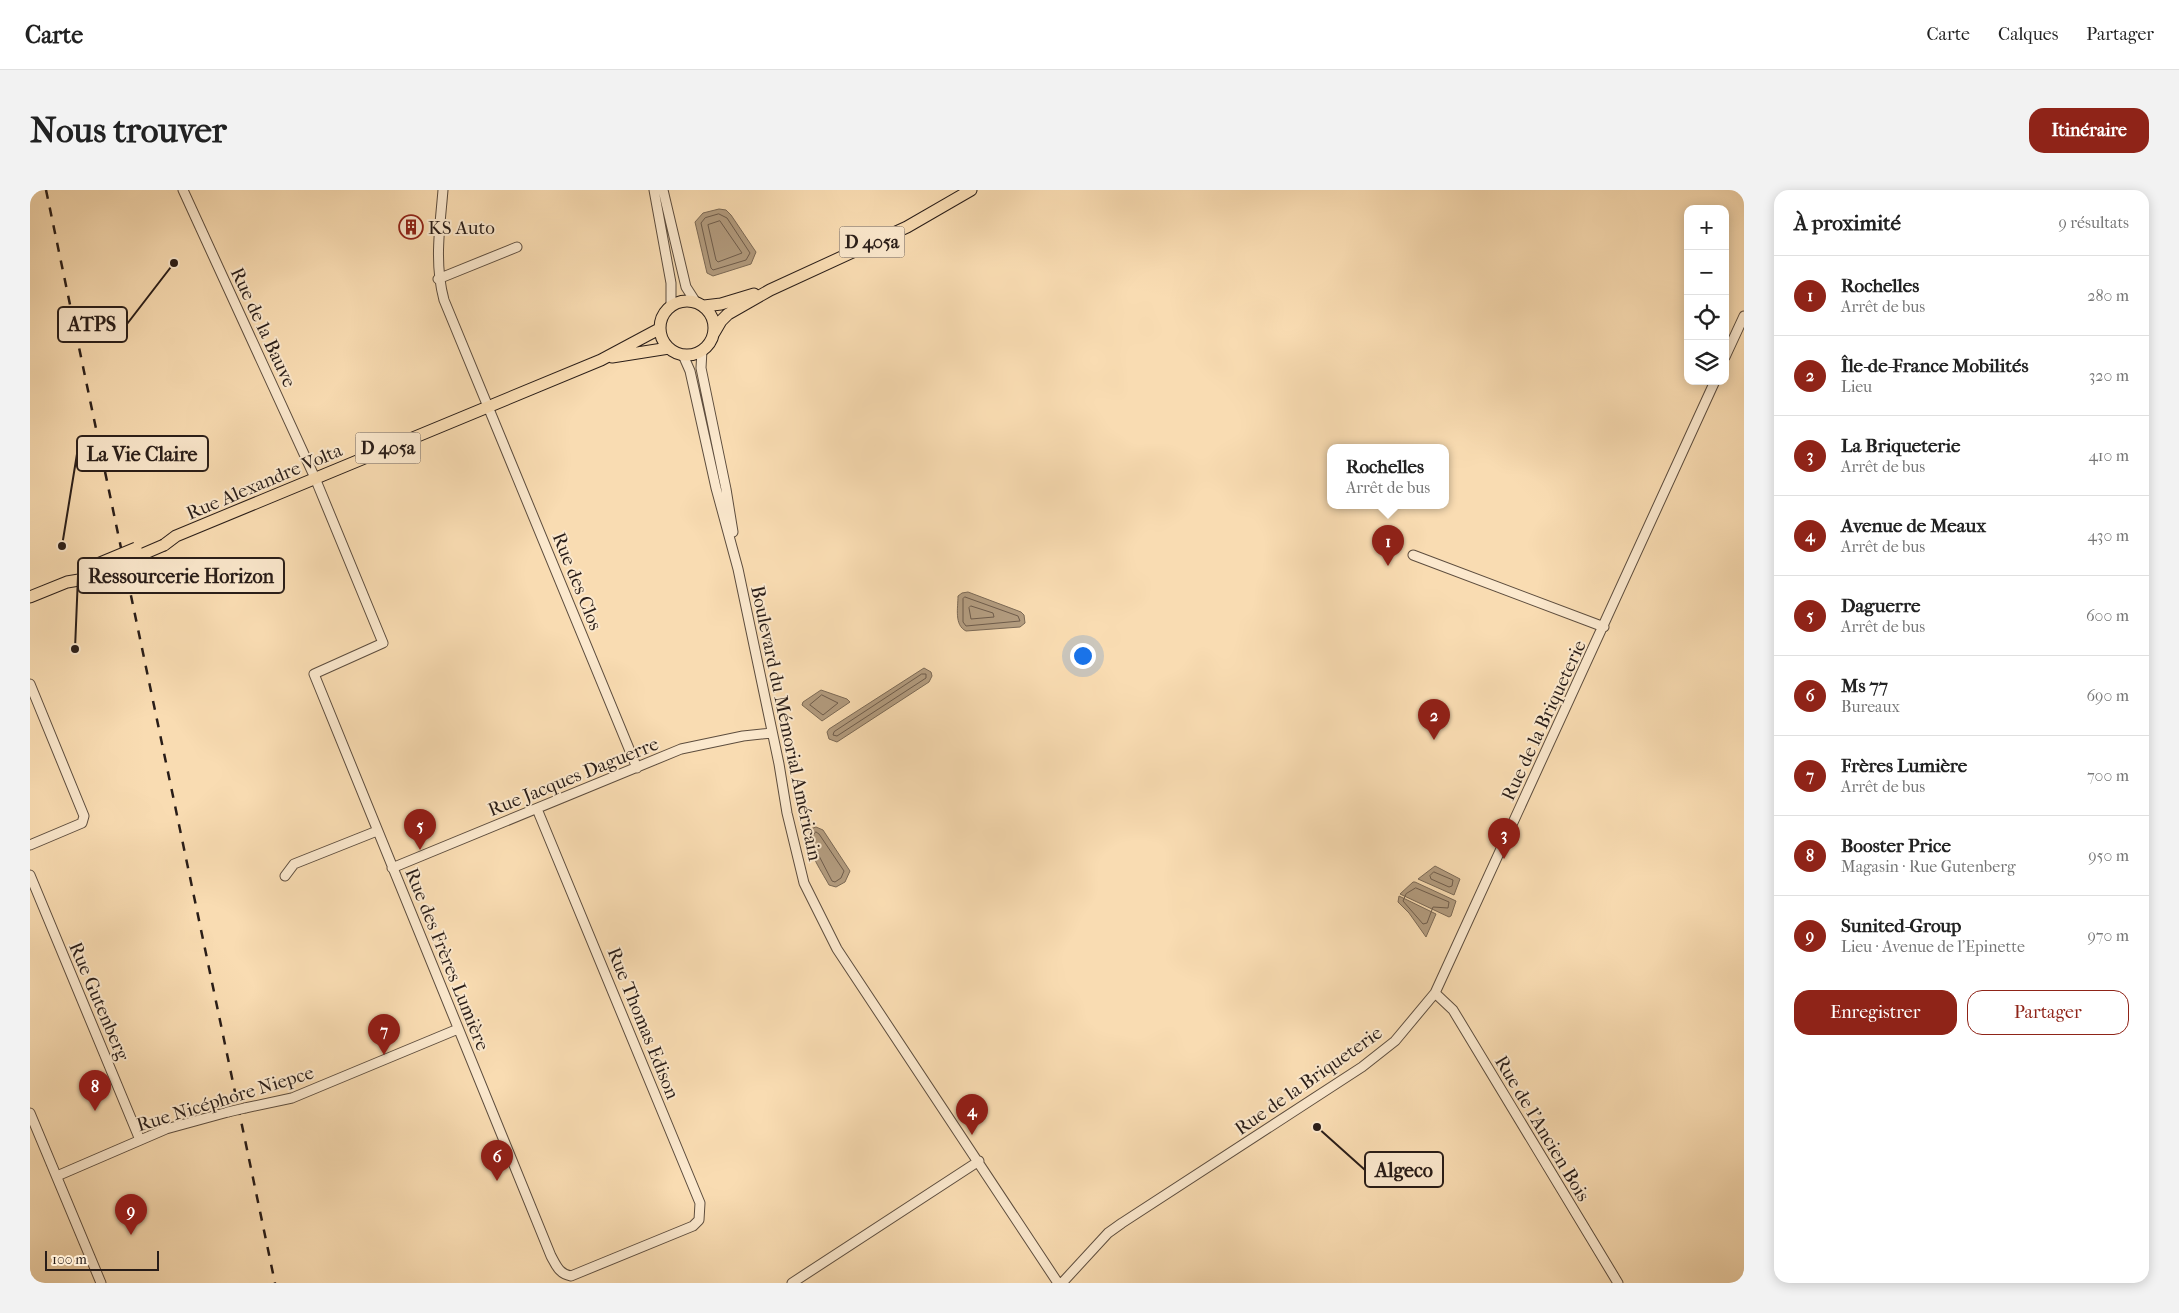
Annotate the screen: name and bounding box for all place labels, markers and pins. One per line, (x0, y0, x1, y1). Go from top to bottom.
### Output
building icon: KS Auto (398, 214, 424, 240)
place label: KS Auto (428, 217, 495, 239)
callout: ATPS (58, 307, 127, 342)
callout: La Vie Claire (77, 436, 208, 471)
pin: 1 (1372, 525, 1404, 566)
callout: Ressourcerie Horizon (78, 558, 284, 593)
pin: 2 (1418, 699, 1450, 740)
pin: 5 (404, 809, 436, 850)
pin: 3 (1488, 818, 1520, 859)
pin: 7 (368, 1014, 400, 1055)
pin: 8 (79, 1070, 111, 1111)
pin: 4 (956, 1094, 988, 1135)
pin: 6 (481, 1140, 513, 1181)
callout: Algeco (1365, 1152, 1443, 1187)
pin: 9 (115, 1194, 147, 1235)

